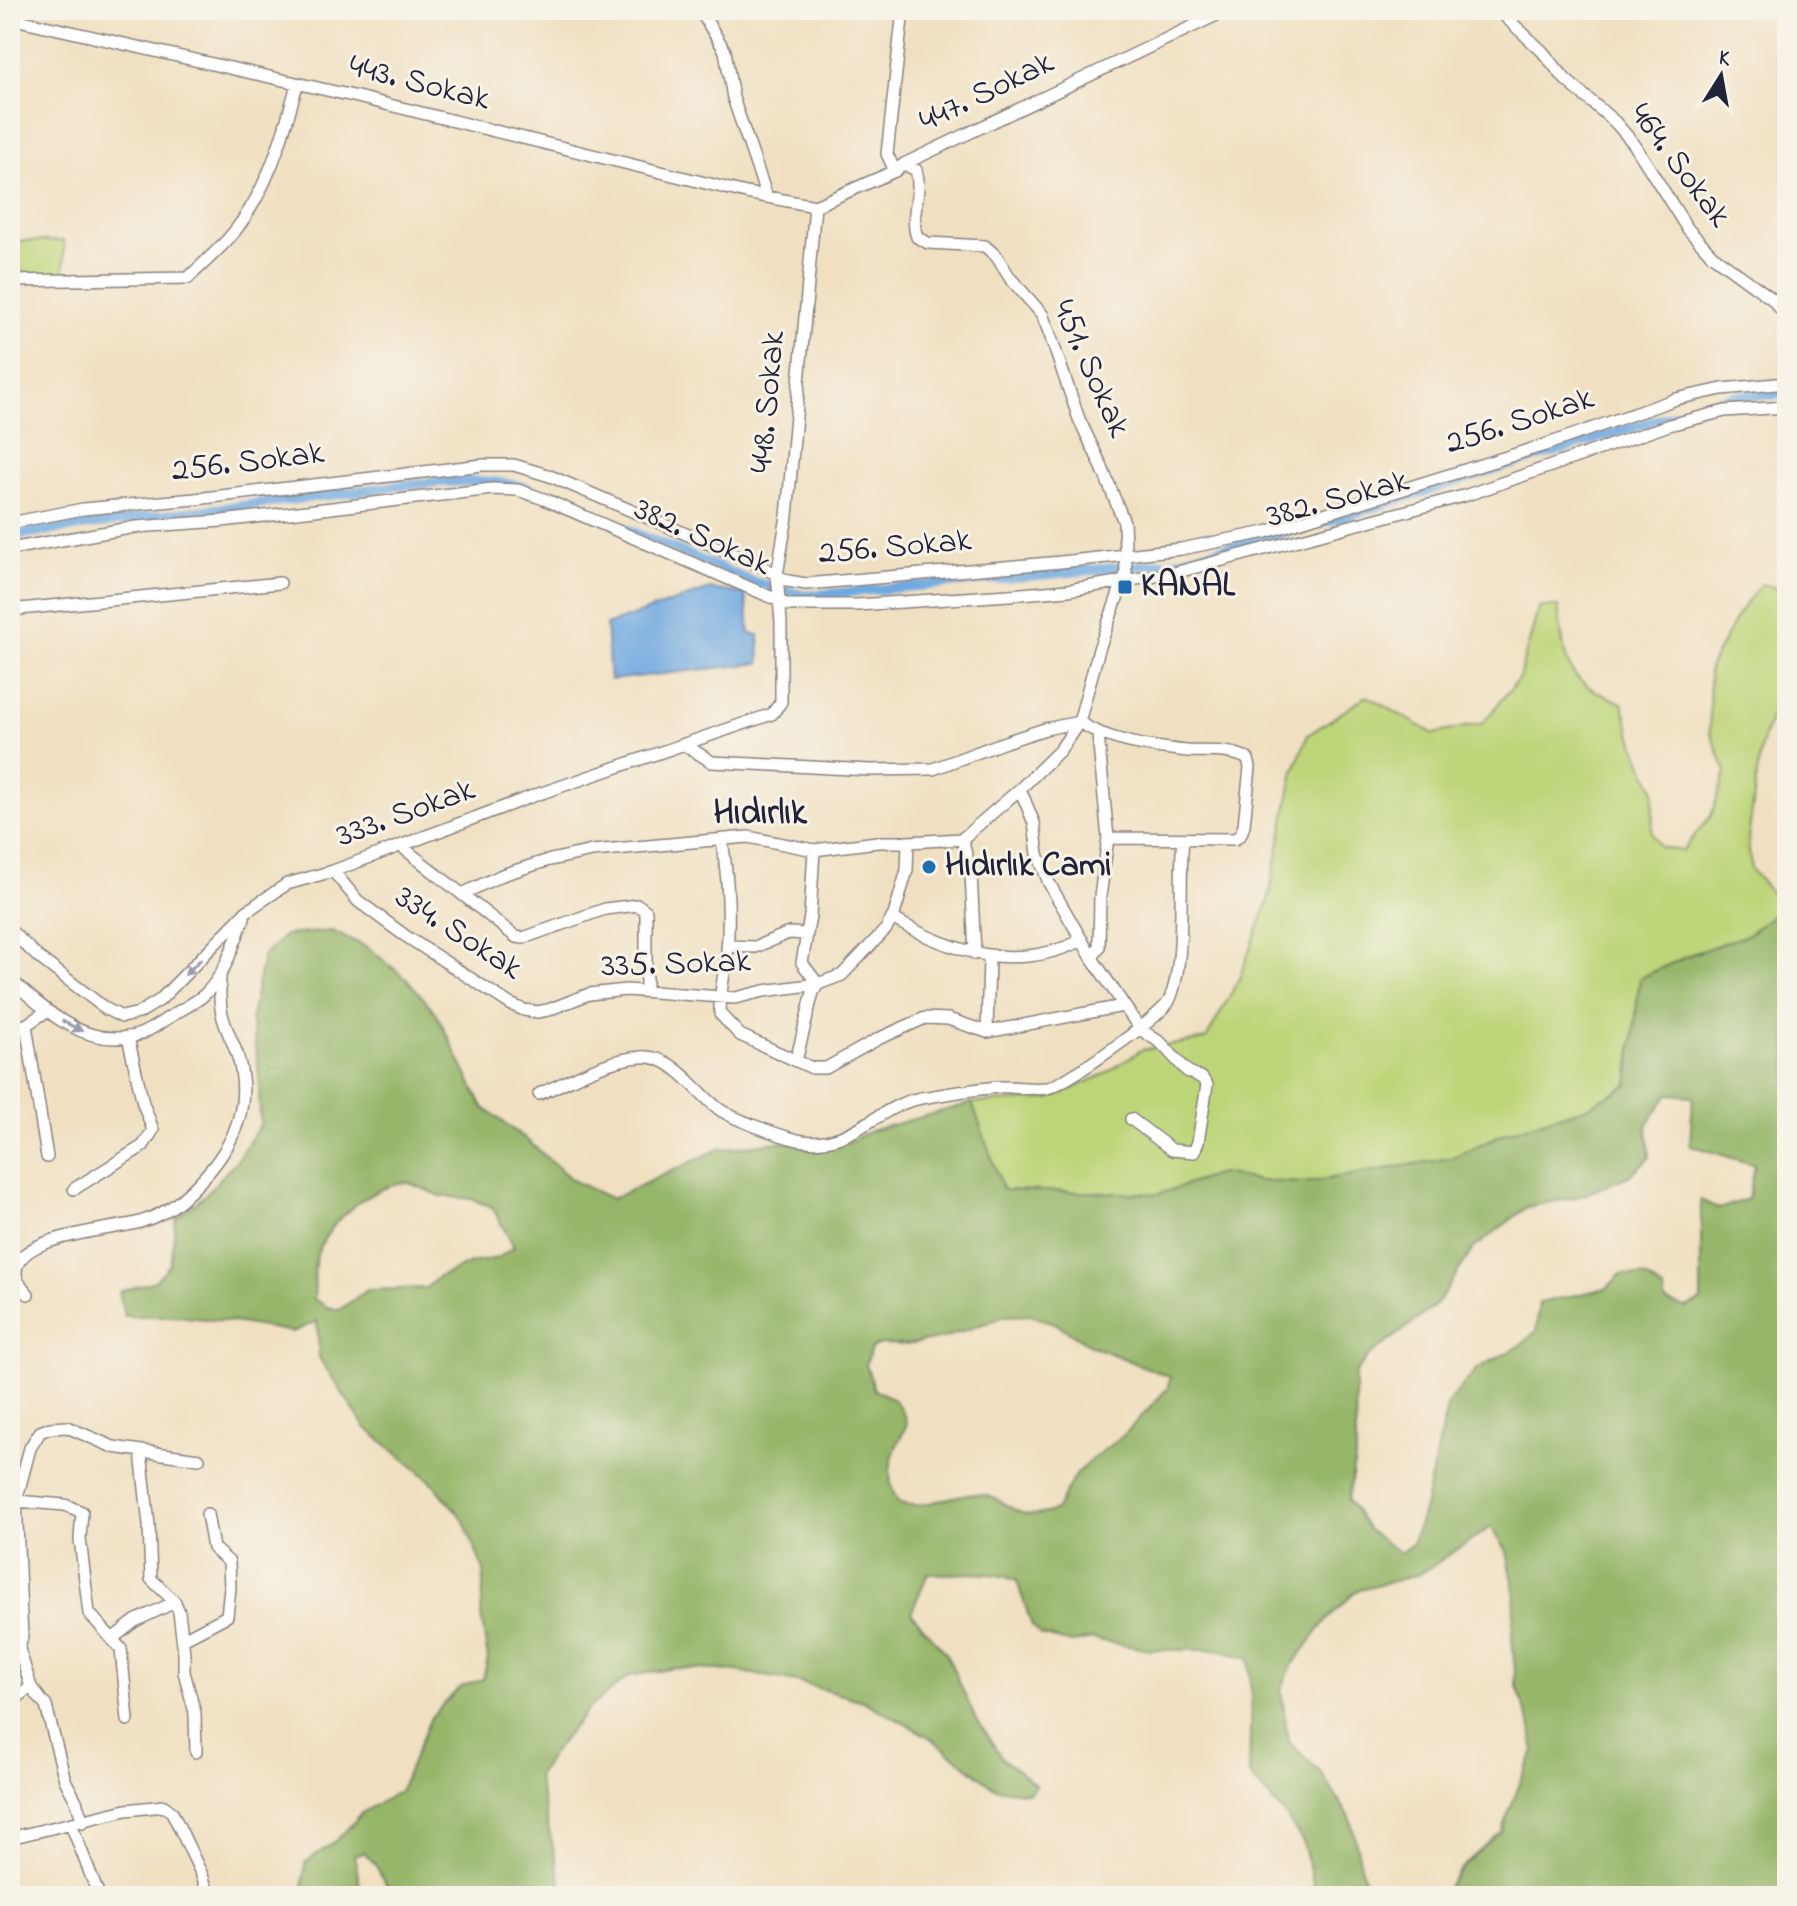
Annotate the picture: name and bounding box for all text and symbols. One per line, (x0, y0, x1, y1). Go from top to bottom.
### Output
north arrow (1681, 36, 1761, 116)
street label: 447. Sokak (911, 39, 1063, 147)
street label: 443. Sokak (343, 42, 495, 126)
text: K (1716, 43, 1734, 76)
street label: 464. Sokak (1615, 93, 1743, 239)
street label: 451. Sokak (1037, 292, 1143, 446)
street label: 448. Sokak (738, 329, 800, 475)
street label: 256. Sokak (1439, 374, 1601, 469)
street label: 256. Sokak (169, 429, 327, 497)
street label: 382. Sokak (1261, 457, 1415, 543)
street label: 382. Sokak (625, 486, 779, 591)
street label: 256. Sokak (816, 516, 974, 580)
place label: KANAL (1141, 562, 1236, 612)
marker: KANAL (1116, 578, 1134, 596)
street label: 333. Sokak (330, 766, 482, 862)
district label: Hıdırlık (713, 788, 808, 841)
place label: Hıdırlık Cami (945, 842, 1111, 892)
marker: Hıdırlık Cami (920, 858, 938, 876)
street label: 334. Sokak (384, 874, 532, 994)
street label: 335. Sokak (600, 937, 752, 993)
one-way arrow (184, 957, 202, 976)
one-way arrow (61, 1019, 84, 1033)

